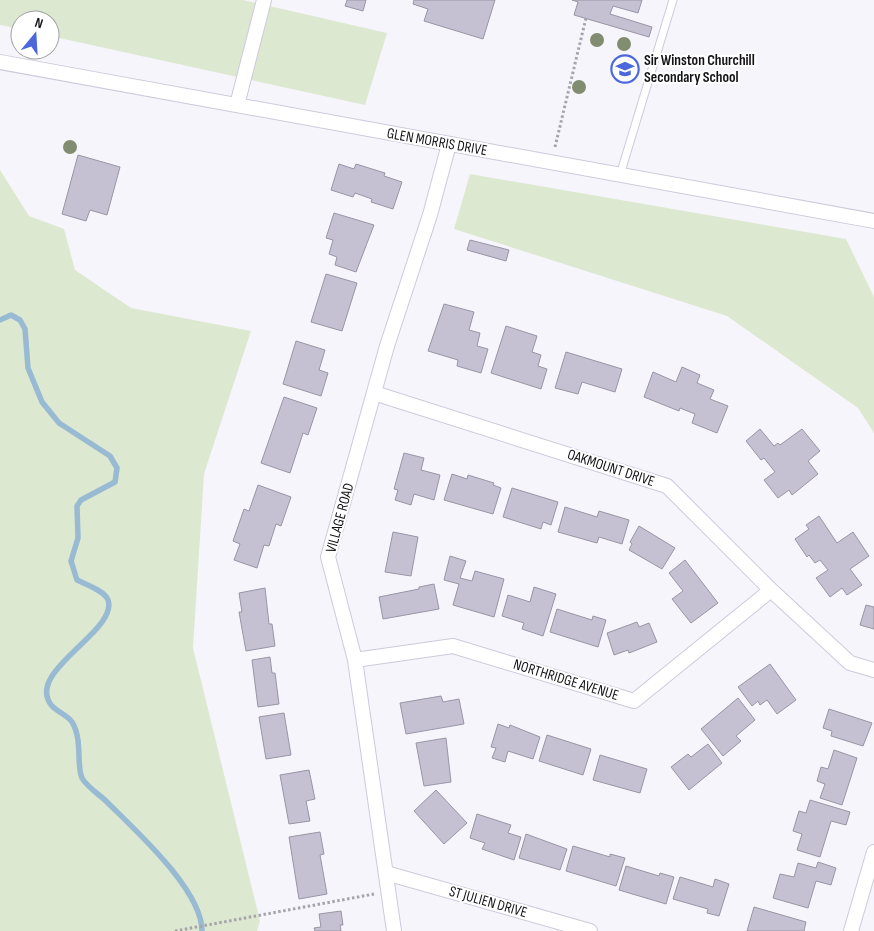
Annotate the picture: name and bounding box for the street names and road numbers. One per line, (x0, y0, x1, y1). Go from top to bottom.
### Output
street label: GLEN MORRIS DRIVE (385, 124, 489, 160)
street label: OAKMOUNT DRIVE (565, 445, 657, 491)
street label: VILLAGE ROAD (322, 481, 358, 555)
street label: NORTHRIDGE AVENUE (511, 655, 621, 705)
street label: ST JULIEN DRIVE (447, 882, 529, 922)

